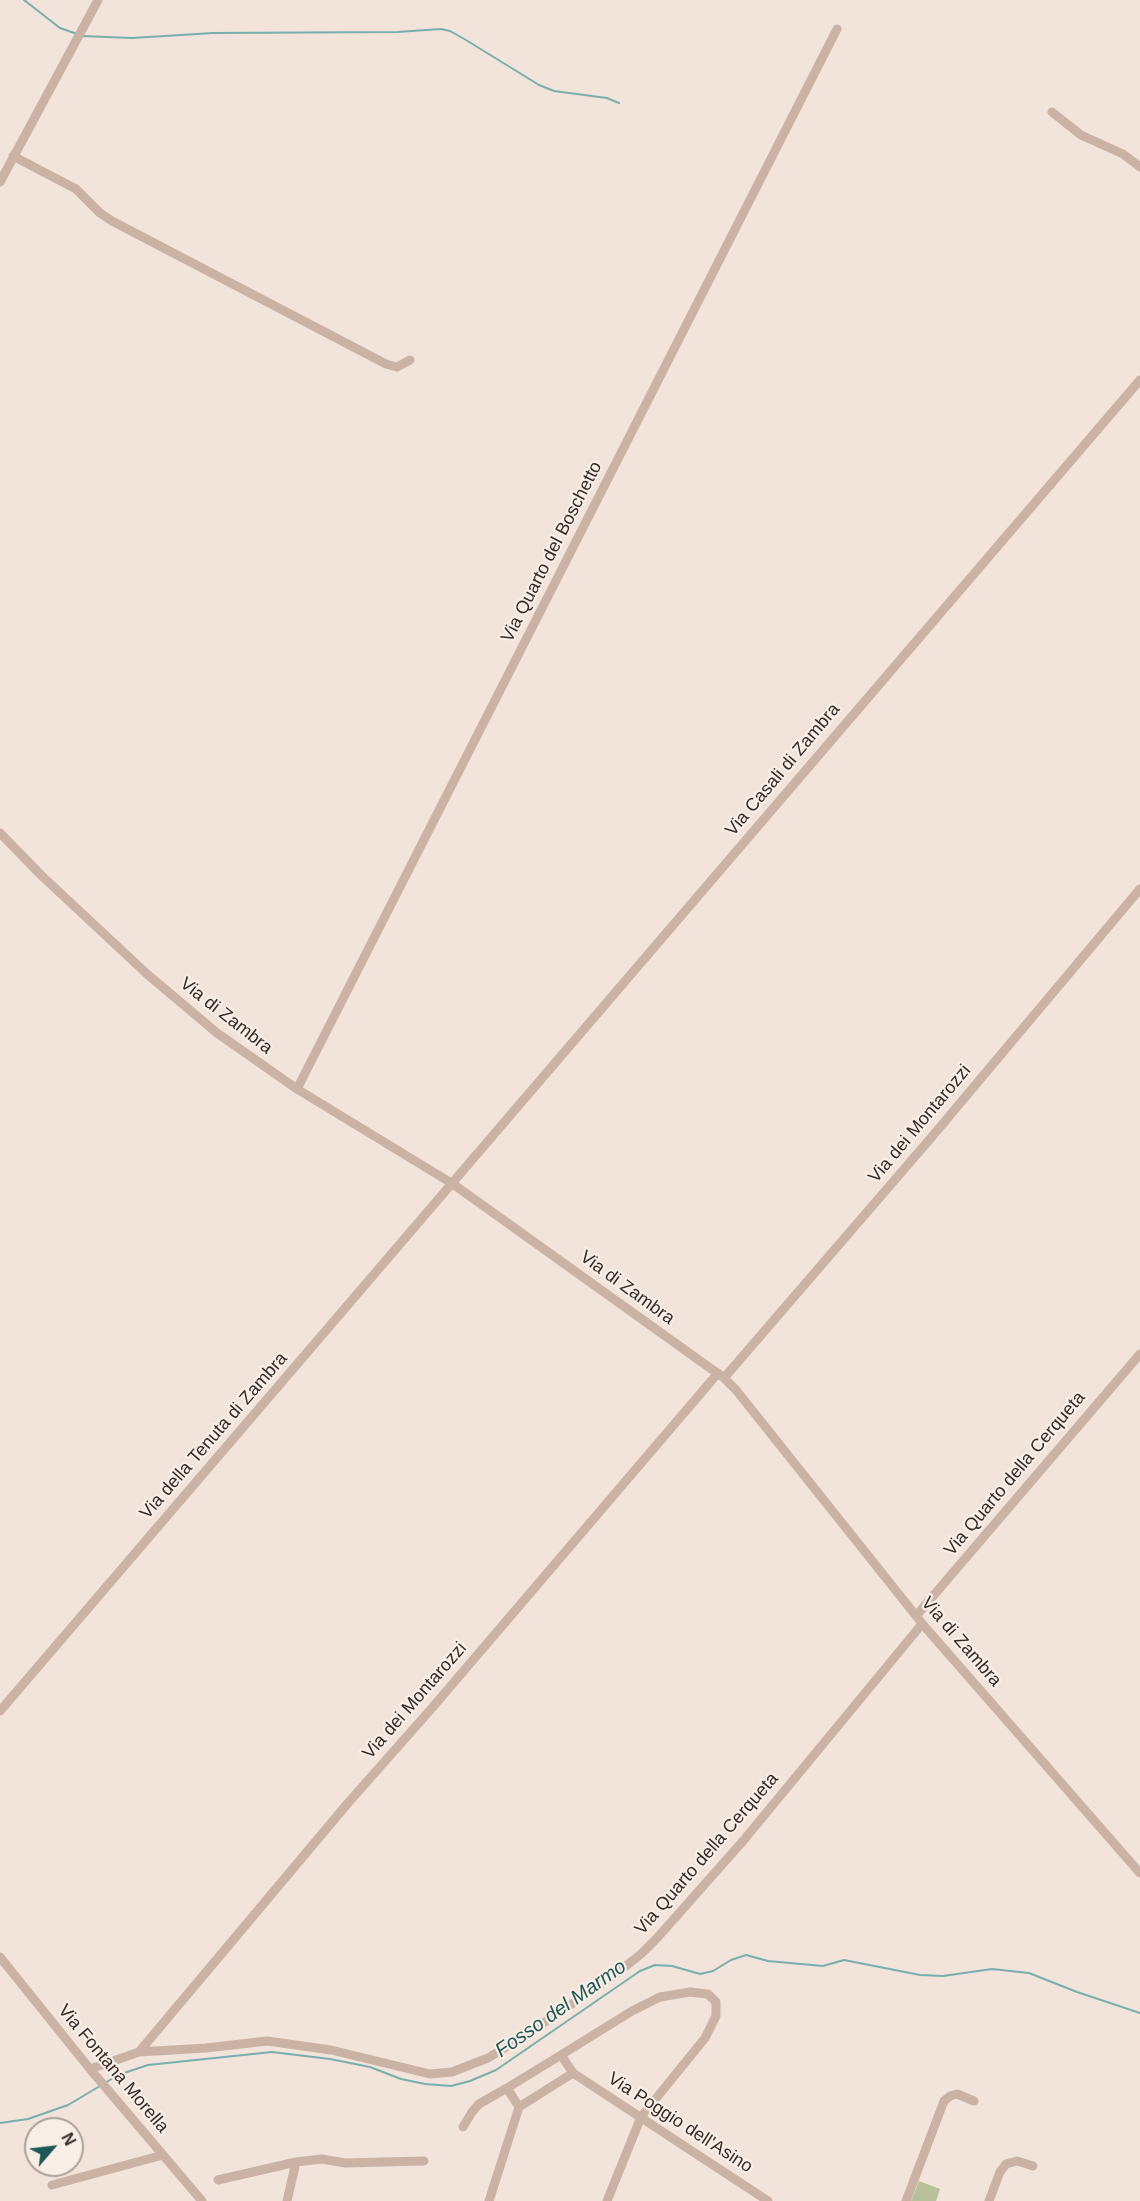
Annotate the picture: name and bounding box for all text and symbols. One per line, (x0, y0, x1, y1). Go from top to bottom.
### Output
street label: Via Quarto del Boschetto (497, 458, 607, 646)
street label: Via Casali di Zambra (721, 699, 845, 841)
street label: Via di Zambra (175, 973, 277, 1059)
street label: Via dei Montarozzi (864, 1060, 976, 1188)
street label: Via di Zambra (575, 1246, 679, 1330)
street label: Via della Tenuta di Zambra (136, 1348, 292, 1524)
street label: Via Quarto della Cerqueta (940, 1387, 1090, 1561)
street label: Via di Zambra (916, 1593, 1006, 1691)
street label: Via dei Montarozzi (358, 1638, 472, 1764)
street label: Via Quarto della Cerqueta (631, 1769, 783, 1939)
water label: Fosso del Marmo (491, 1955, 631, 2063)
street label: Via Fontana Morella (53, 2000, 173, 2138)
street label: Via Poggio dell'Asino (604, 2068, 756, 2178)
north arrow (24, 2117, 84, 2177)
text: N (58, 2130, 79, 2148)

